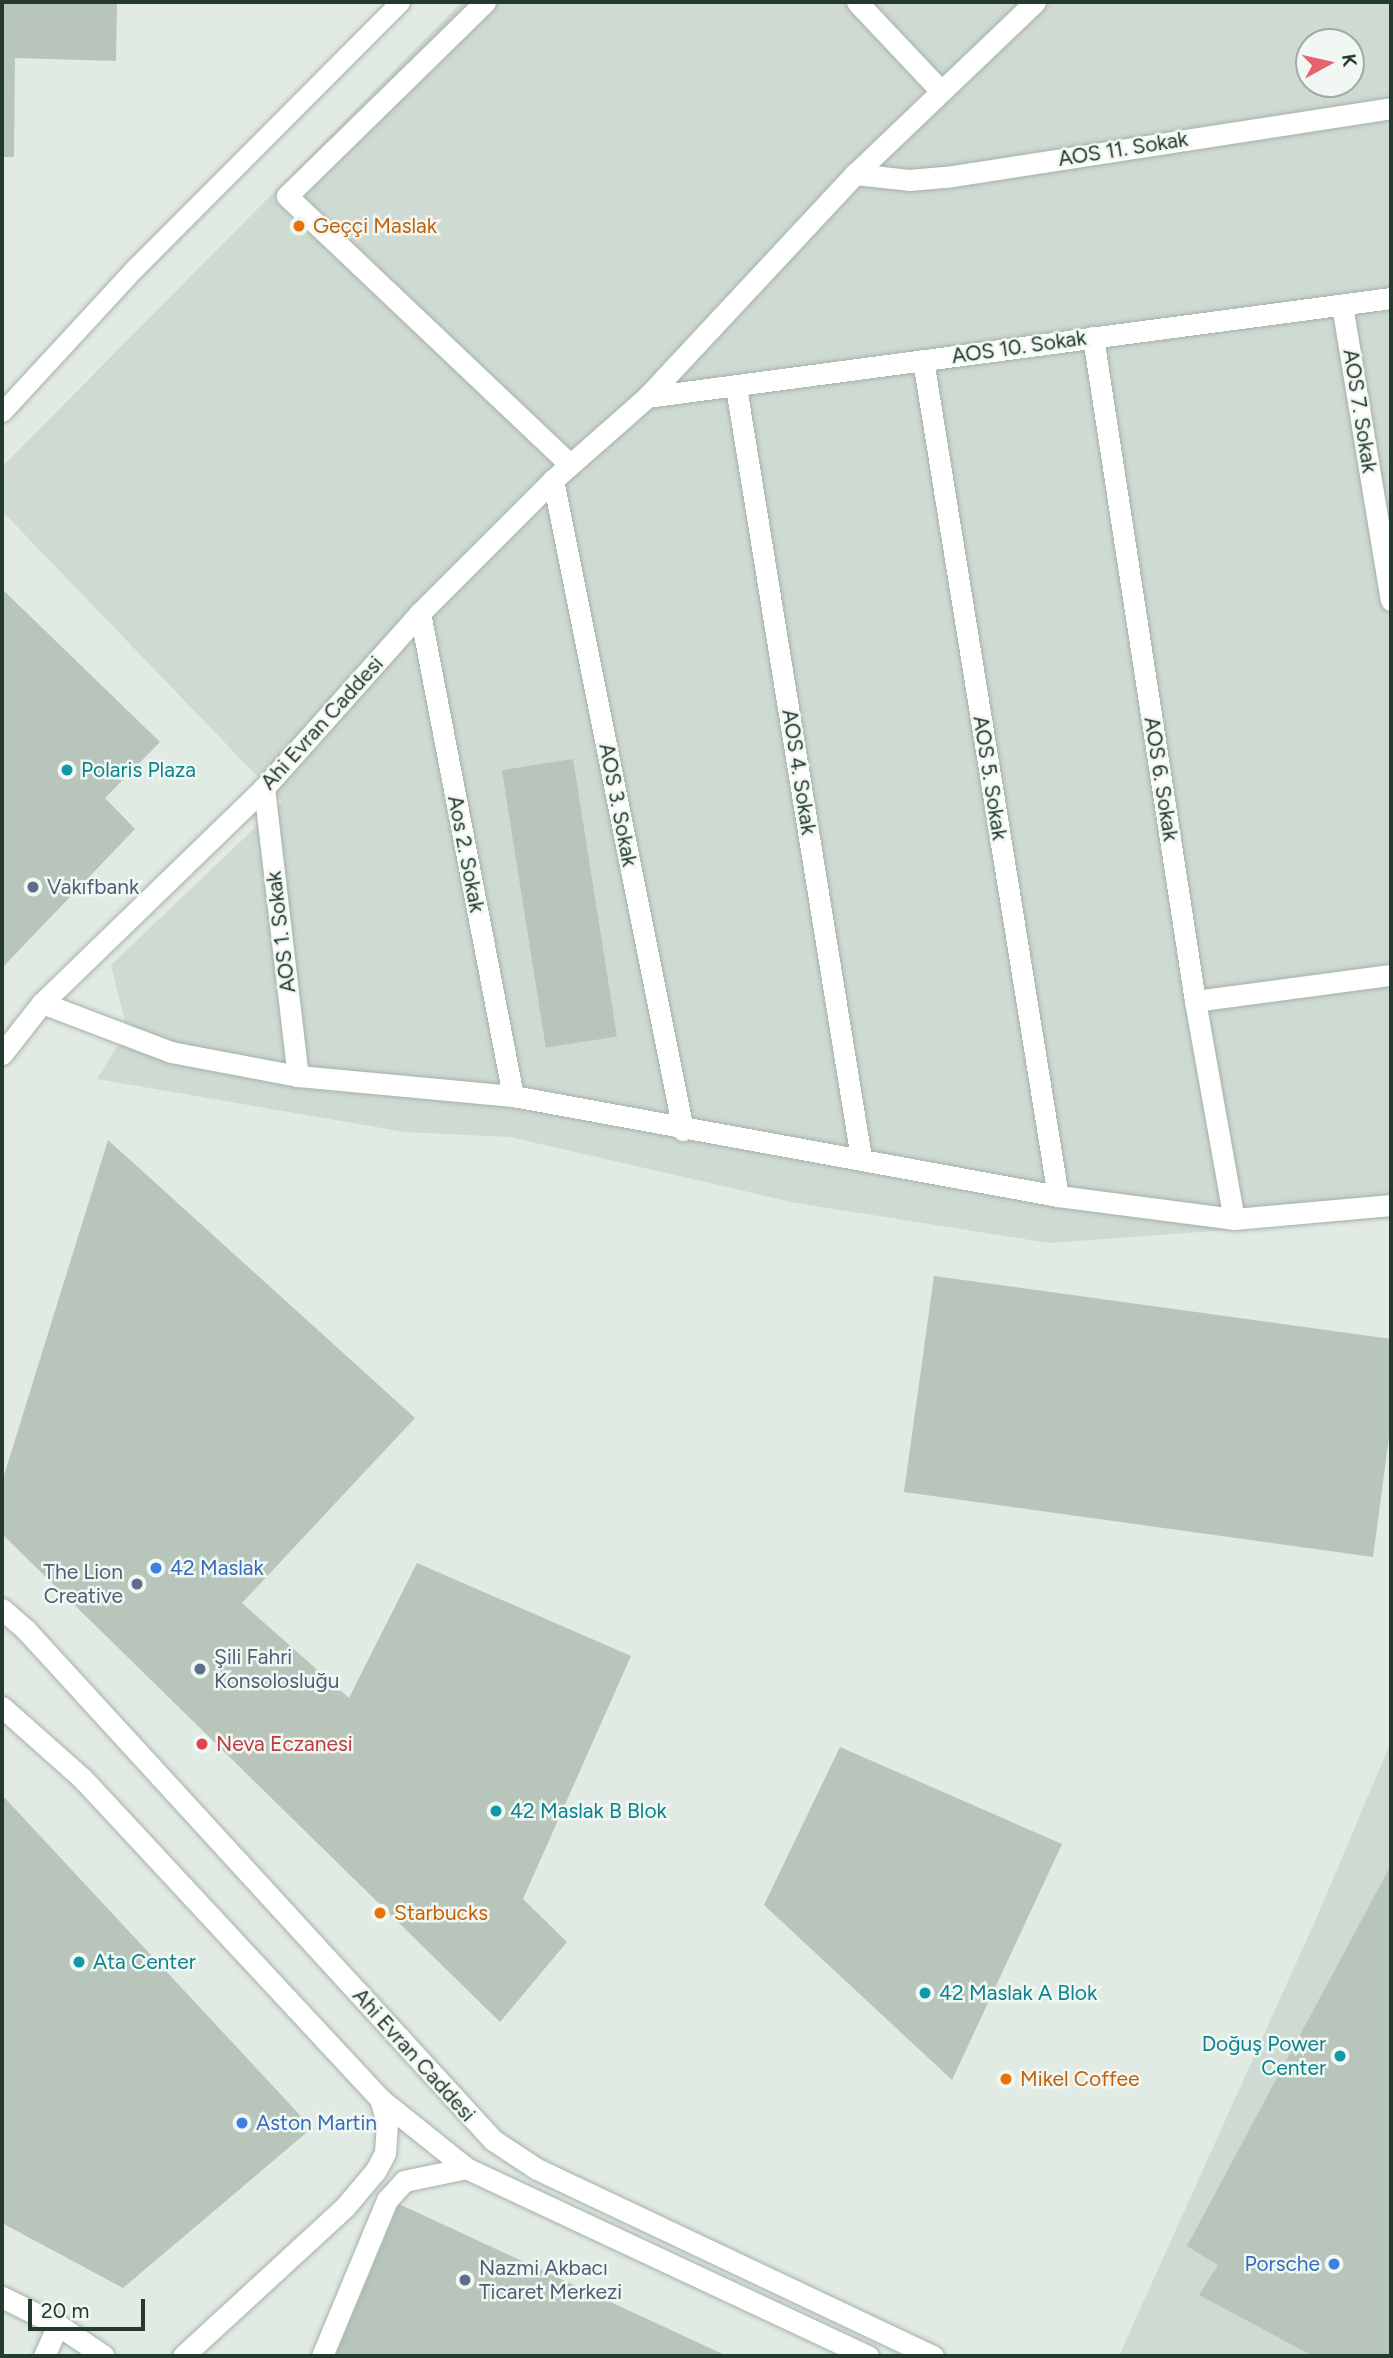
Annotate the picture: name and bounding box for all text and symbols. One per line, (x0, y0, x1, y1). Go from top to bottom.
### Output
north arrow (1295, 28, 1365, 98)
text: K (1337, 52, 1362, 68)
street label: AOS 11. Sokak (1056, 126, 1190, 172)
place label: Geççi Maslak (313, 213, 437, 239)
marker: Geççi Maslak (291, 218, 307, 234)
street label: AOS 10. Sokak (950, 325, 1088, 369)
street label: AOS 7. Sokak (1338, 347, 1382, 475)
street label: Ahi Evran Caddesi (256, 651, 388, 795)
street label: AOS 4. Sokak (777, 707, 821, 837)
street label: AOS 5. Sokak (968, 714, 1012, 842)
street label: AOS 6. Sokak (1139, 715, 1183, 843)
street label: AOS 3. Sokak (594, 741, 642, 869)
place label: Polaris Plaza (81, 757, 196, 783)
marker: Polaris Plaza (59, 762, 75, 778)
street label: Aos 2. Sokak (442, 793, 490, 915)
street label: AOS 1. Sokak (261, 870, 301, 994)
place label: Vakıfbank (47, 874, 139, 900)
marker: Vakıfbank (25, 879, 41, 895)
place label: 42 Maslak (170, 1555, 264, 1581)
place label: The Lion Creative (43, 1559, 123, 1609)
marker: 42 Maslak (148, 1560, 164, 1576)
marker: The Lion Creative (129, 1576, 145, 1592)
place label: Şili Fahri Konsolosluğu (214, 1644, 339, 1694)
marker: Şili Fahri Konsolosluğu (192, 1661, 208, 1677)
place label: Neva Eczanesi (216, 1731, 353, 1757)
marker: Neva Eczanesi (194, 1736, 210, 1752)
place label: 42 Maslak B Blok (510, 1798, 667, 1824)
marker: 42 Maslak B Blok (488, 1803, 504, 1819)
place label: Starbucks (394, 1900, 488, 1926)
marker: Starbucks (372, 1905, 388, 1921)
place label: Ata Center (93, 1949, 196, 1975)
marker: Ata Center (71, 1954, 87, 1970)
place label: 42 Maslak A Blok (939, 1980, 1097, 2006)
street label: Ahi Evran Caddesi (348, 1983, 480, 2127)
marker: 42 Maslak A Blok (917, 1985, 933, 2001)
place label: Doğuş Power Center (1202, 2031, 1326, 2081)
marker: Doğuş Power Center (1332, 2048, 1348, 2064)
place label: Mikel Coffee (1020, 2066, 1140, 2092)
marker: Mikel Coffee (998, 2071, 1014, 2087)
place label: Aston Martin (256, 2110, 377, 2136)
marker: Aston Martin (234, 2115, 250, 2131)
place label: Porsche (1244, 2251, 1320, 2277)
place label: Nazmi Akbacı Ticaret Merkezi (479, 2255, 622, 2305)
marker: Porsche (1326, 2256, 1342, 2272)
marker: Nazmi Akbacı Ticaret Merkezi (457, 2272, 473, 2288)
scale bar (32, 2284, 149, 2328)
text: 20 m (41, 2298, 89, 2323)

